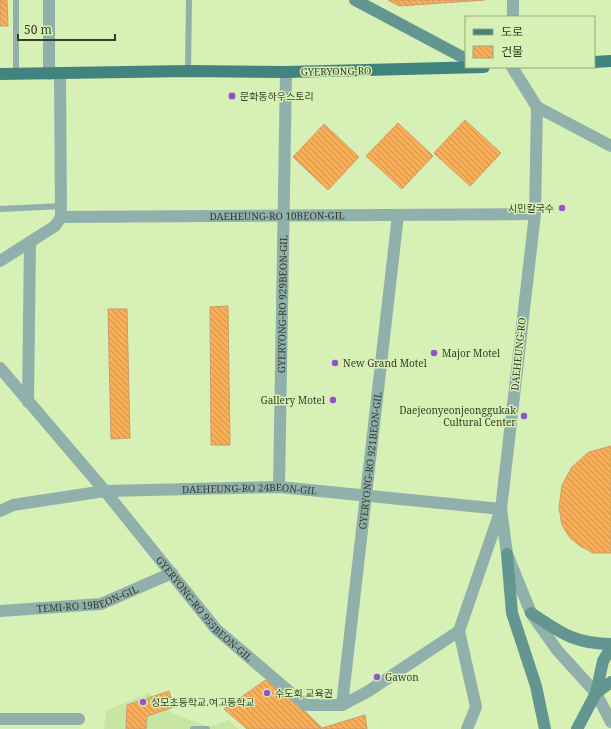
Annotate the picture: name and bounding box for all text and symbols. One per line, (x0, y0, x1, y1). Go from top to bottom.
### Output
scale bar (18, 16, 115, 42)
legend (465, 16, 595, 68)
text: 50 m (24, 21, 52, 38)
text: 도로 (501, 23, 523, 40)
text: 건물 (501, 43, 523, 60)
street label: GYERYONG-RO (301, 63, 371, 79)
place label: 문화동하우스토리 (240, 89, 314, 103)
marker: 문화동하우스토리 (227, 91, 237, 101)
place label: 시민칼국수 (508, 201, 554, 215)
marker: 시민칼국수 (557, 203, 567, 213)
street label: DAEHEUNG-RO 10BEON-GIL (209, 208, 345, 223)
street label: GYERYONG-RO 929BEON-GIL (274, 235, 290, 373)
street label: DAEHEUNG-RO (507, 317, 529, 391)
place label: Major Motel (442, 346, 500, 360)
marker: Major Motel (429, 348, 439, 358)
place label: New Grand Motel (343, 356, 427, 370)
marker: New Grand Motel (330, 358, 340, 368)
street label: GYERYONG-RO 921BEON-GIL (355, 391, 385, 530)
place label: Gallery Motel (261, 393, 325, 407)
marker: Gallery Motel (328, 395, 338, 405)
place label: Daejeonyeonjeonggukak Cultural Center (399, 403, 516, 429)
marker: Daejeonyeonjeonggukak Cultural Center (519, 411, 529, 421)
street label: DAEHEUNG-RO 24BEON-GIL (182, 480, 318, 498)
street label: GYERYONG-RO 955BEON-GIL (153, 553, 256, 664)
street label: TEMI-RO 19BEON-GIL (36, 582, 140, 615)
place label: Gawon (385, 670, 419, 684)
marker: Gawon (372, 672, 382, 682)
place label: 수도회 교육권 (275, 686, 333, 700)
marker: 수도회 교육권 (262, 688, 272, 698)
place label: 성모초등학교.여고등학교 (151, 695, 255, 709)
marker: 성모초등학교.여고등학교 (138, 697, 148, 707)

